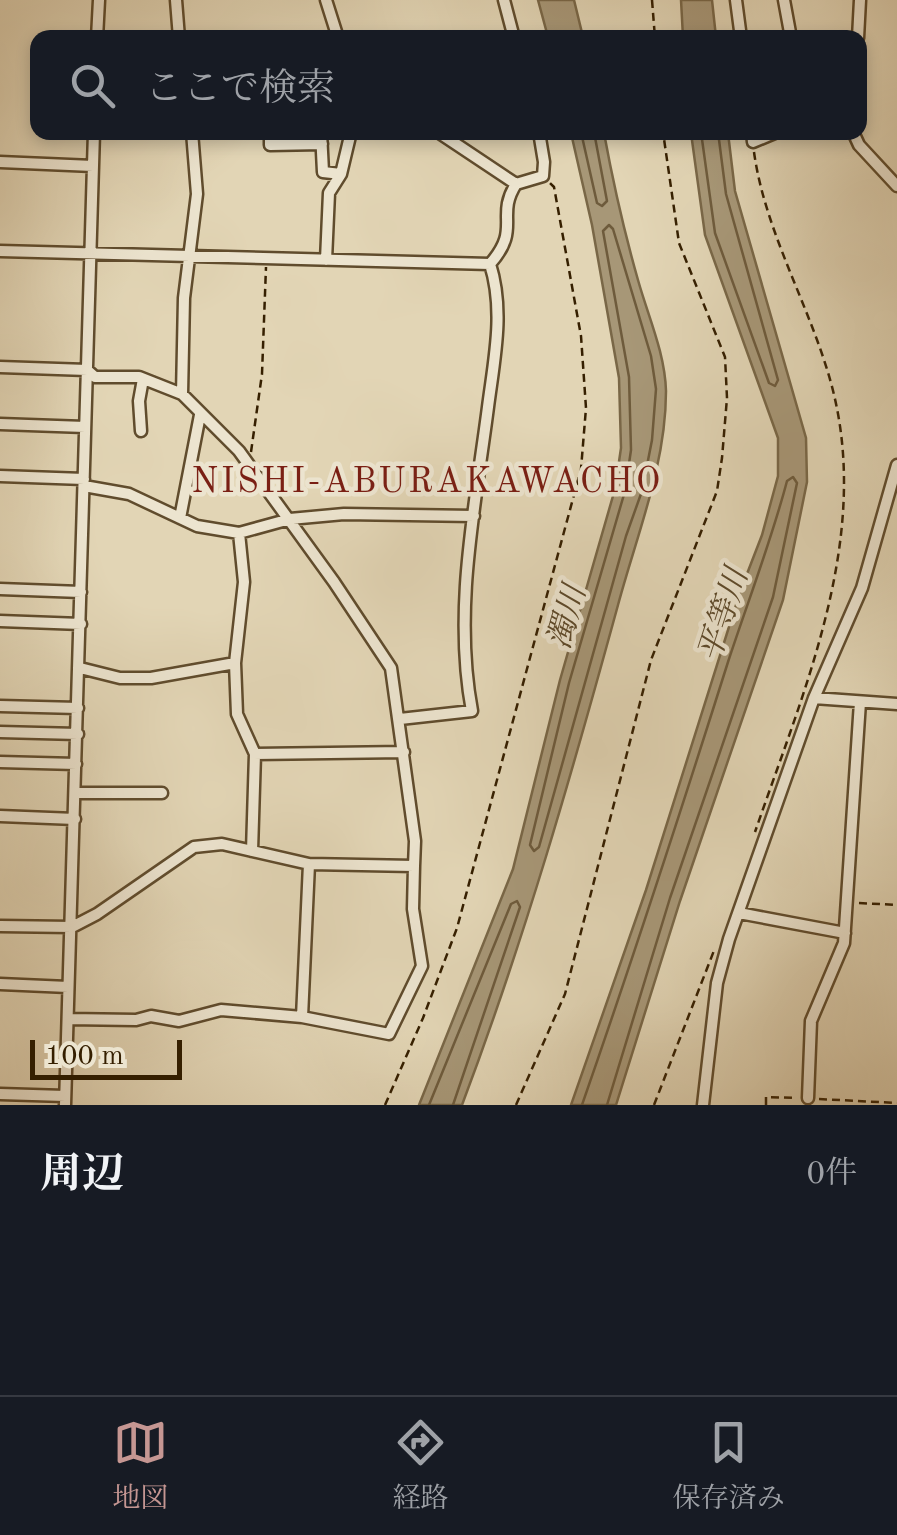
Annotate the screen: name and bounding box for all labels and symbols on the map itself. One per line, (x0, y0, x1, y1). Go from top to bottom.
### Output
district label: NISHI-ABURAKAWACHO (191, 465, 663, 500)
water label: 平等川 (692, 562, 756, 667)
water label: 濁川 (542, 579, 594, 653)
scale bar (30, 1035, 182, 1080)

